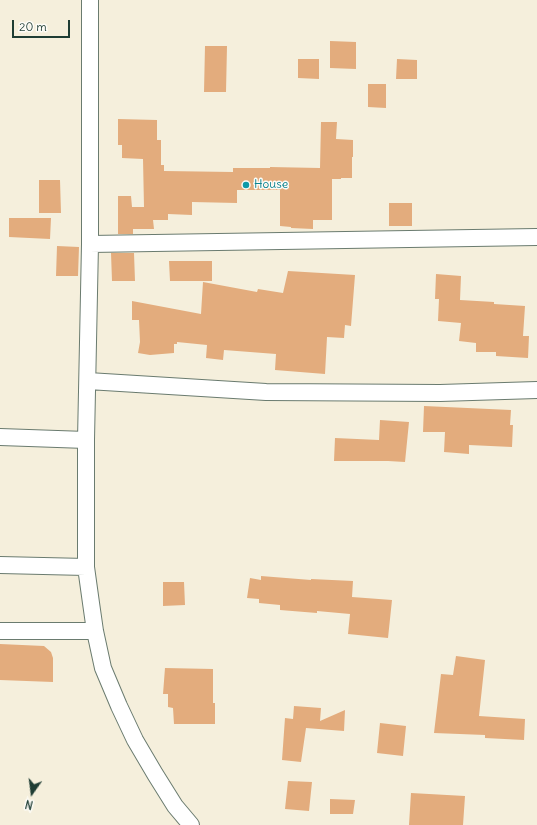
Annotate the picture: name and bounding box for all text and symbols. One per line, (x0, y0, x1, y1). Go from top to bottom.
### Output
scale bar (14, 12, 72, 38)
text: 20 m (19, 19, 47, 34)
place label: House (254, 178, 288, 192)
marker: House (241, 180, 251, 190)
north arrow (12, 773, 52, 813)
text: N (24, 797, 34, 812)

